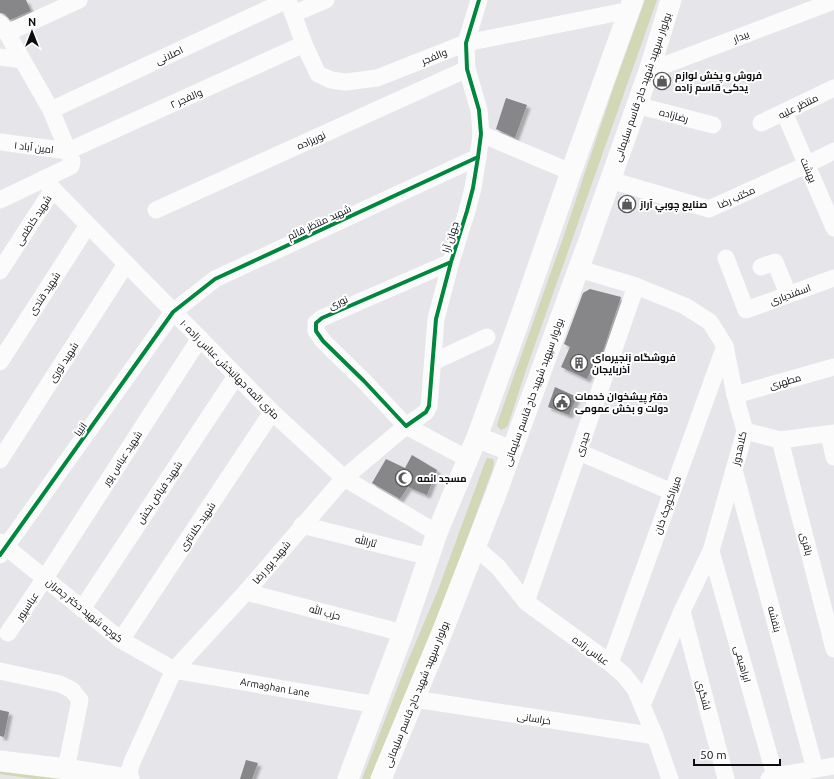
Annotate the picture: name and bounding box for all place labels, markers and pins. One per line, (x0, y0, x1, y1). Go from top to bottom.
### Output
place label: فروش و پخش لوازم یدکی قاسم زاده (675, 70, 762, 95)
shop icon: فروش و پخش لوازم یدکی قاسم زاده (652, 71, 672, 91)
shop icon: صنايع چوبي آراز (617, 194, 637, 214)
place label: صنايع چوبي آراز (639, 199, 707, 213)
place label: فروشگاه زنجیره‌ای آذربایجان (592, 352, 676, 376)
building icon: فروشگاه زنجیره‌ای آذربایجان (569, 353, 589, 373)
place label: دفتر پیشخوان خدمات دولت و بخش عمومی (575, 391, 668, 415)
public building icon: دفتر پیشخوان خدمات دولت و بخش عمومی (552, 392, 572, 412)
mosque icon: مسجد ائمه (394, 468, 414, 488)
place label: مسجد ائمه (417, 473, 467, 485)

